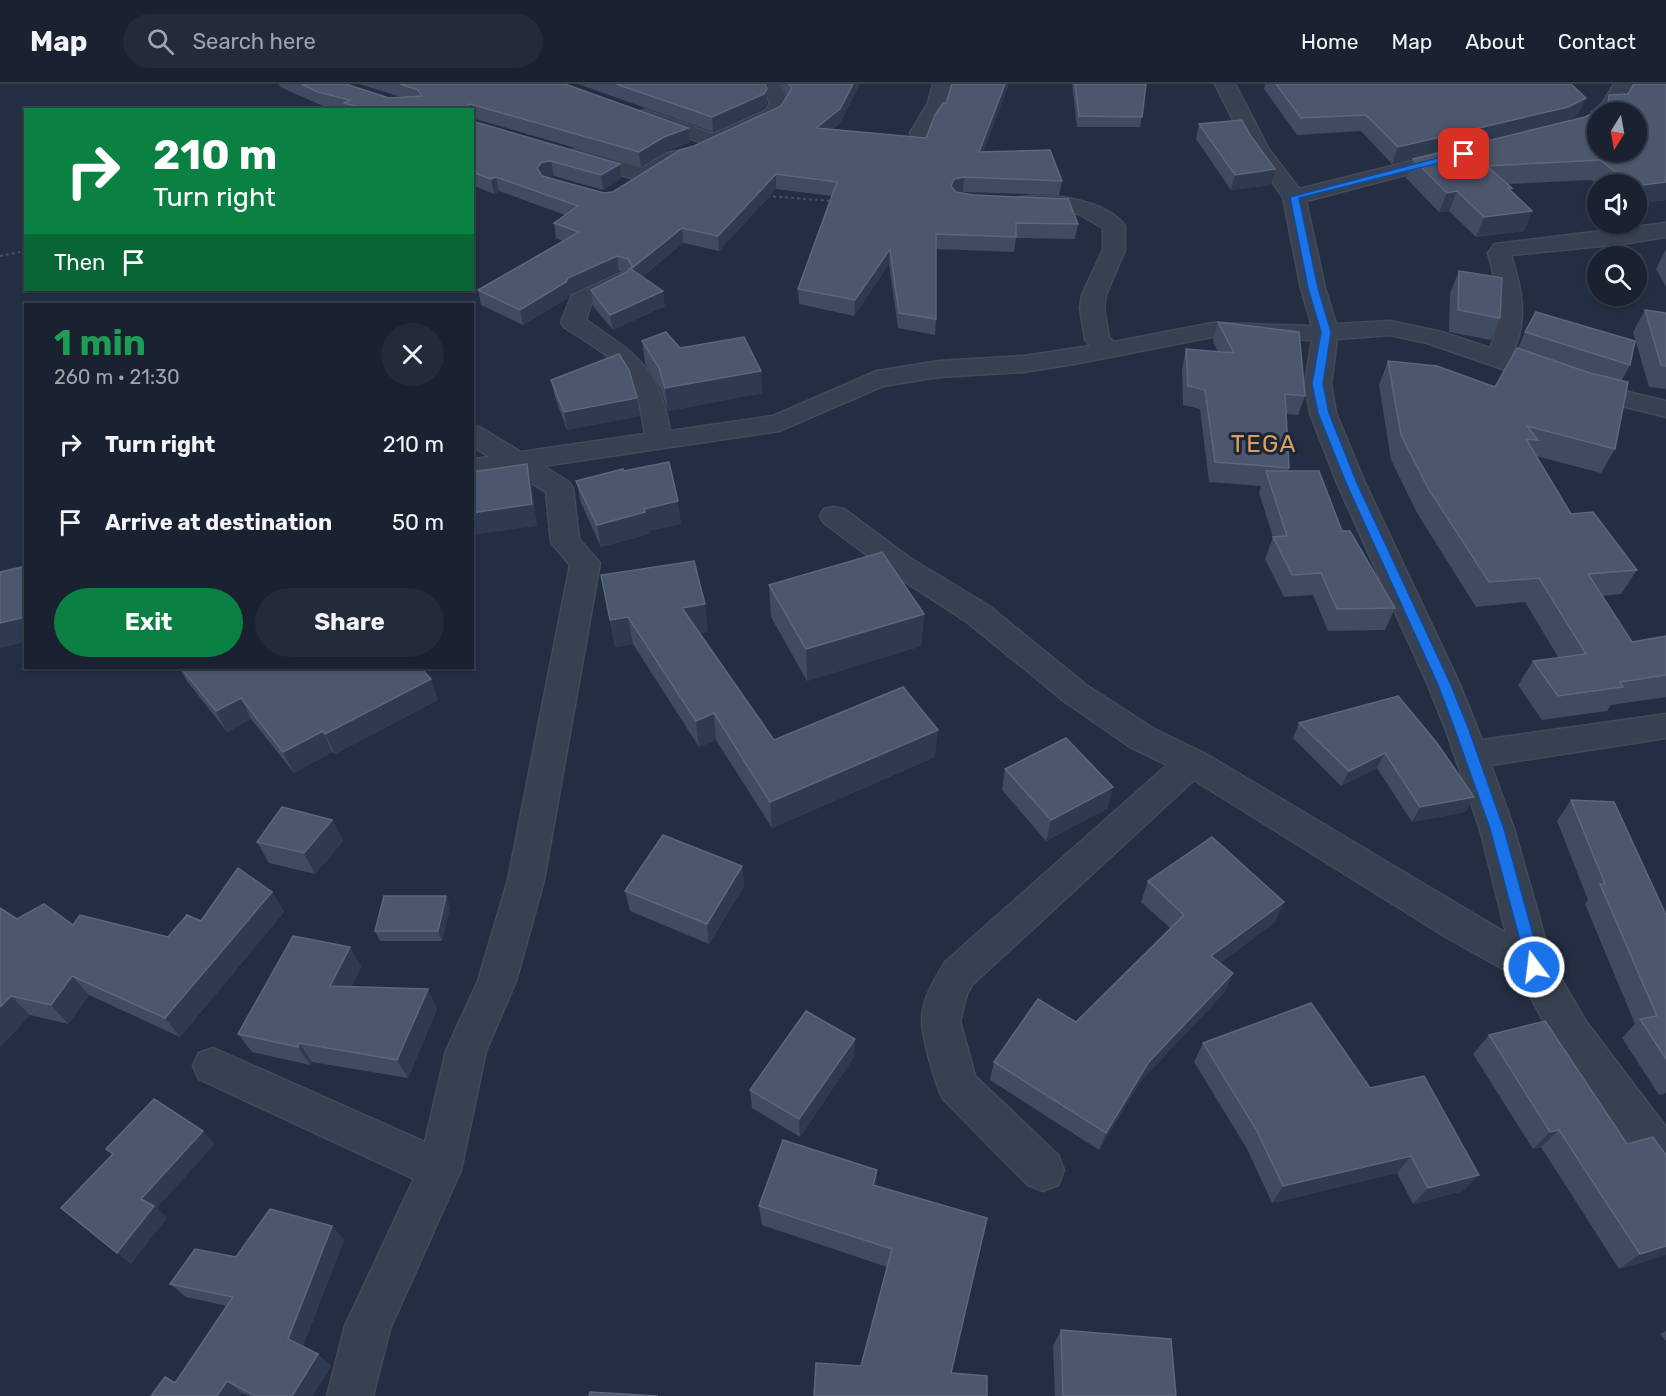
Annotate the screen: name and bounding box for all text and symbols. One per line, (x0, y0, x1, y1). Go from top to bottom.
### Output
search box (123, 14, 543, 68)
text: Map (30, 25, 87, 58)
icon: search (144, 25, 177, 58)
text: Search here (192, 28, 316, 55)
text: Home (1301, 29, 1358, 54)
text: Map (1391, 29, 1432, 54)
text: About (1465, 29, 1525, 54)
text: Contact (1558, 29, 1636, 54)
north arrow (1587, 102, 1647, 162)
map controls (1587, 102, 1647, 306)
pin (1438, 128, 1489, 179)
text: 210 m (153, 130, 277, 180)
icon: right (54, 132, 132, 210)
icon: arrive (1447, 137, 1480, 170)
button: sound (1587, 174, 1647, 234)
text: Turn right (153, 181, 276, 213)
icon: arrive (117, 246, 150, 279)
button: search (1587, 246, 1647, 306)
text: Then (54, 249, 105, 276)
text: 1 min (54, 321, 146, 364)
button: close (381, 323, 444, 386)
text: 260 m · 21:30 (54, 365, 180, 389)
icon: right (54, 428, 87, 461)
district label: TEGA (1231, 430, 1297, 458)
text: Turn right (105, 431, 215, 458)
text: 210 m (383, 431, 444, 458)
icon: arrive (54, 506, 87, 539)
text: Arrive at destination (105, 509, 332, 536)
text: 50 m (392, 509, 444, 536)
button: Exit (54, 588, 243, 657)
button: Share (255, 588, 444, 657)
position arrow (1502, 935, 1566, 999)

